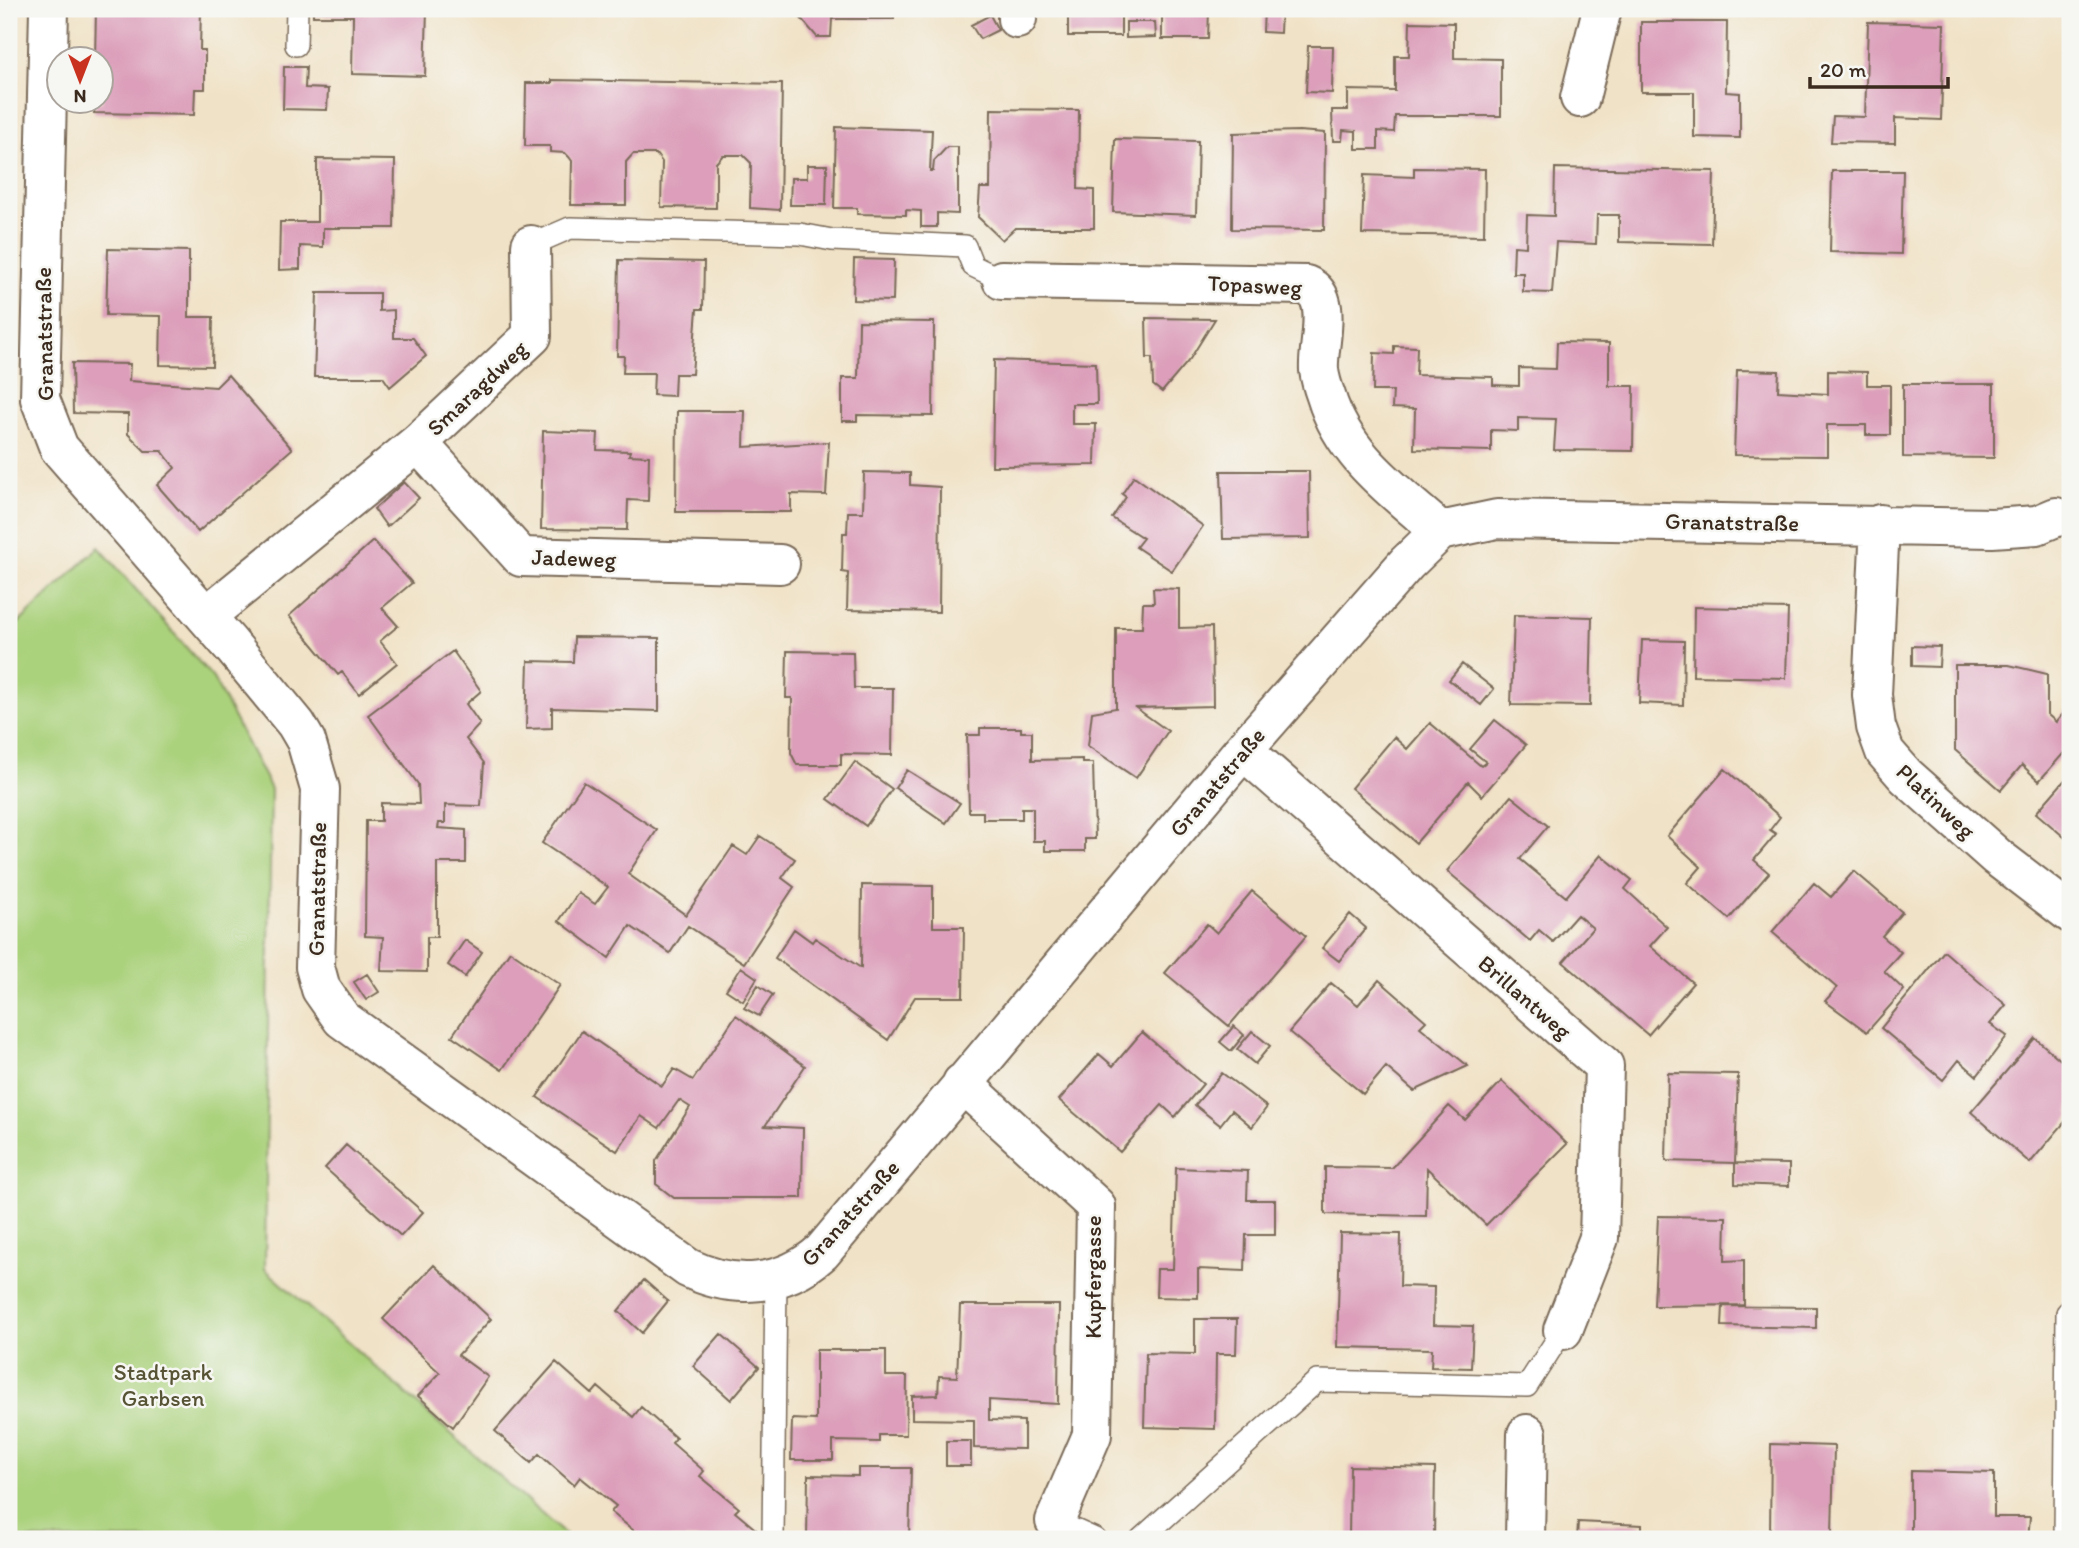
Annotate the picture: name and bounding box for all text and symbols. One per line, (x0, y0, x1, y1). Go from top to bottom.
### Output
north arrow (46, 46, 116, 116)
scale bar (1810, 46, 1948, 90)
text: 20 m (1820, 57, 1867, 82)
text: N (74, 85, 86, 108)
street label: Granatstraße (29, 267, 59, 401)
street label: Topasweg (1207, 269, 1303, 301)
street label: Smaragdweg (421, 334, 533, 442)
street label: Granatstraße (1665, 507, 1799, 537)
street label: Jadeweg (531, 543, 617, 573)
street label: Granatstraße (1163, 722, 1271, 842)
street label: Platinweg (1891, 757, 1981, 845)
street label: Granatstraße (302, 822, 332, 956)
street label: Brillantweg (1473, 949, 1577, 1045)
street label: Granatstraße (795, 1154, 905, 1272)
street label: Kupfergasse (1079, 1215, 1107, 1339)
park label: Stadtpark Garbsen (114, 1358, 212, 1412)

